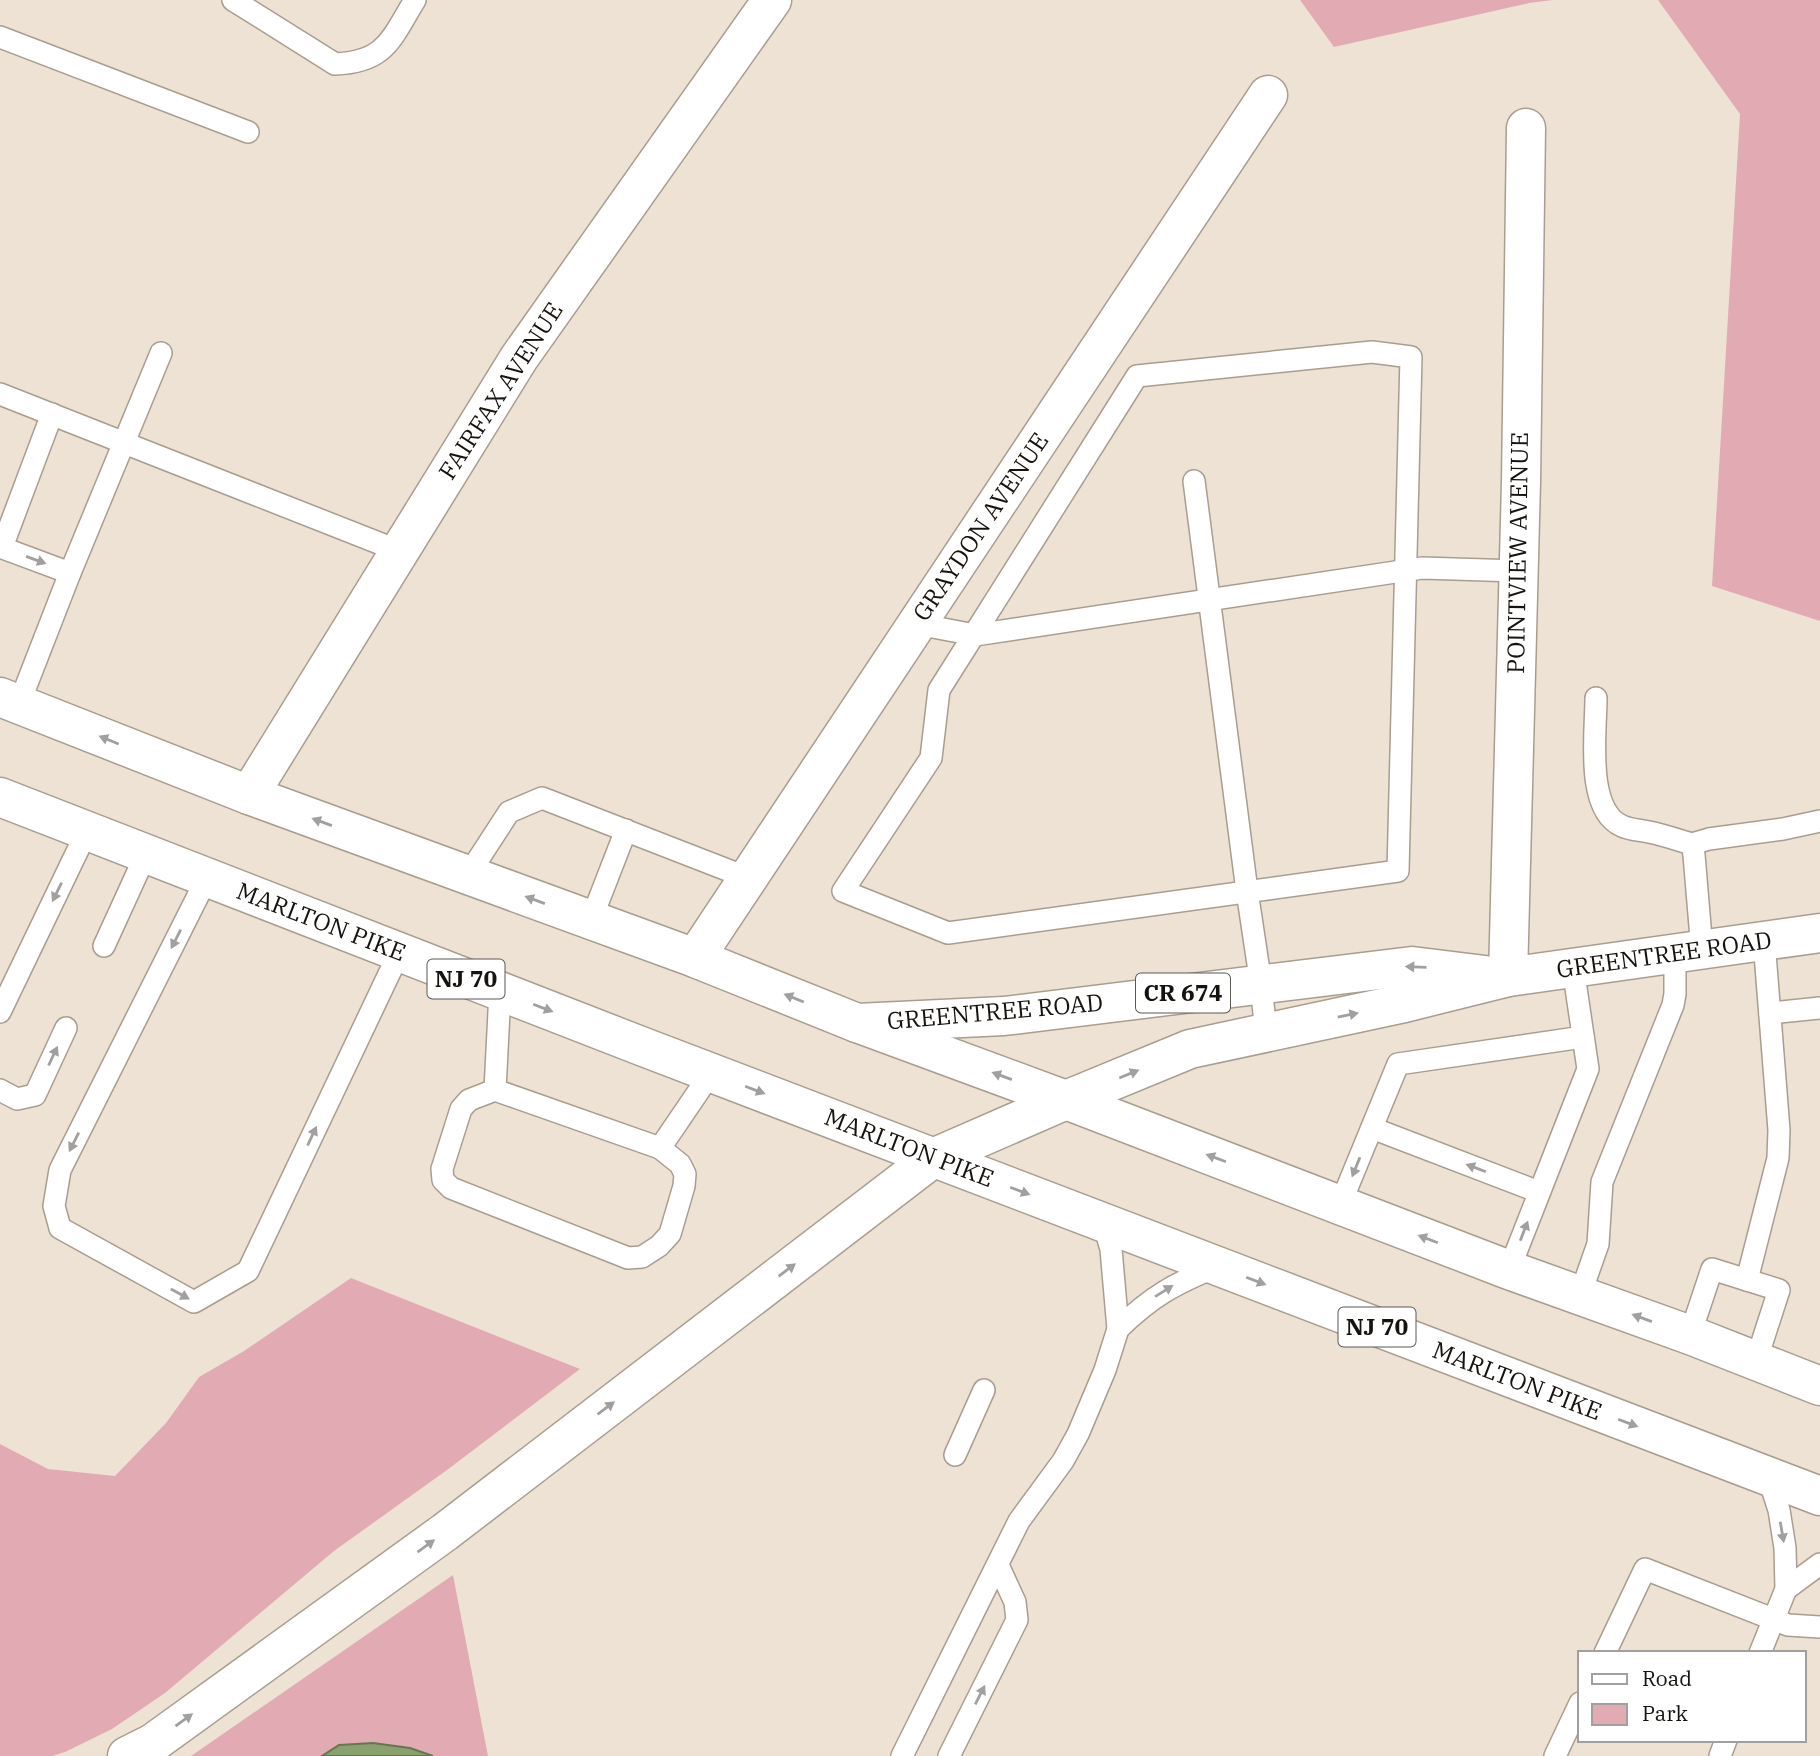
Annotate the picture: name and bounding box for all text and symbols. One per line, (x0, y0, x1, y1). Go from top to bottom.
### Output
street label: FAIRFAX AVENUE (431, 296, 569, 485)
street label: GRAYDON AVENUE (905, 426, 1055, 627)
street label: POINTVIEW AVENUE (1499, 432, 1535, 674)
one-way arrow (26, 555, 47, 566)
one-way arrow (99, 734, 120, 745)
one-way arrow (311, 816, 332, 827)
street label: MARLTON PIKE (232, 874, 410, 968)
one-way arrow (52, 882, 63, 902)
one-way arrow (525, 894, 546, 905)
street label: GREENTREE ROAD (1554, 923, 1773, 985)
one-way arrow (171, 929, 182, 949)
road number: NJ 70 (428, 960, 504, 998)
one-way arrow (1405, 962, 1427, 973)
road number: CR 674 (1136, 974, 1230, 1012)
street label: GREENTREE ROAD (885, 986, 1104, 1036)
one-way arrow (783, 992, 804, 1003)
one-way arrow (533, 1003, 554, 1014)
one-way arrow (1337, 1010, 1359, 1021)
one-way arrow (47, 1046, 59, 1066)
one-way arrow (1119, 1069, 1140, 1080)
one-way arrow (991, 1071, 1012, 1082)
one-way arrow (745, 1084, 766, 1095)
street label: MARLTON PIKE (820, 1100, 998, 1194)
one-way arrow (306, 1126, 318, 1146)
one-way arrow (68, 1132, 79, 1152)
one-way arrow (1205, 1152, 1226, 1163)
one-way arrow (1351, 1156, 1362, 1177)
one-way arrow (1465, 1162, 1486, 1173)
one-way arrow (1010, 1185, 1031, 1196)
one-way arrow (1519, 1221, 1530, 1242)
one-way arrow (1418, 1234, 1439, 1245)
one-way arrow (778, 1263, 796, 1277)
one-way arrow (1245, 1275, 1266, 1286)
one-way arrow (1154, 1285, 1173, 1298)
one-way arrow (170, 1288, 190, 1300)
road number: NJ 70 (1338, 1308, 1416, 1346)
one-way arrow (1631, 1312, 1652, 1323)
street label: MARLTON PIKE (1428, 1333, 1606, 1427)
one-way arrow (597, 1401, 615, 1416)
one-way arrow (1618, 1418, 1639, 1429)
one-way arrow (1777, 1521, 1788, 1543)
one-way arrow (416, 1539, 435, 1553)
legend (1578, 1651, 1806, 1742)
text: Road (1642, 1664, 1692, 1692)
one-way arrow (974, 1685, 985, 1705)
text: Park (1642, 1699, 1689, 1727)
one-way arrow (175, 1713, 193, 1727)

